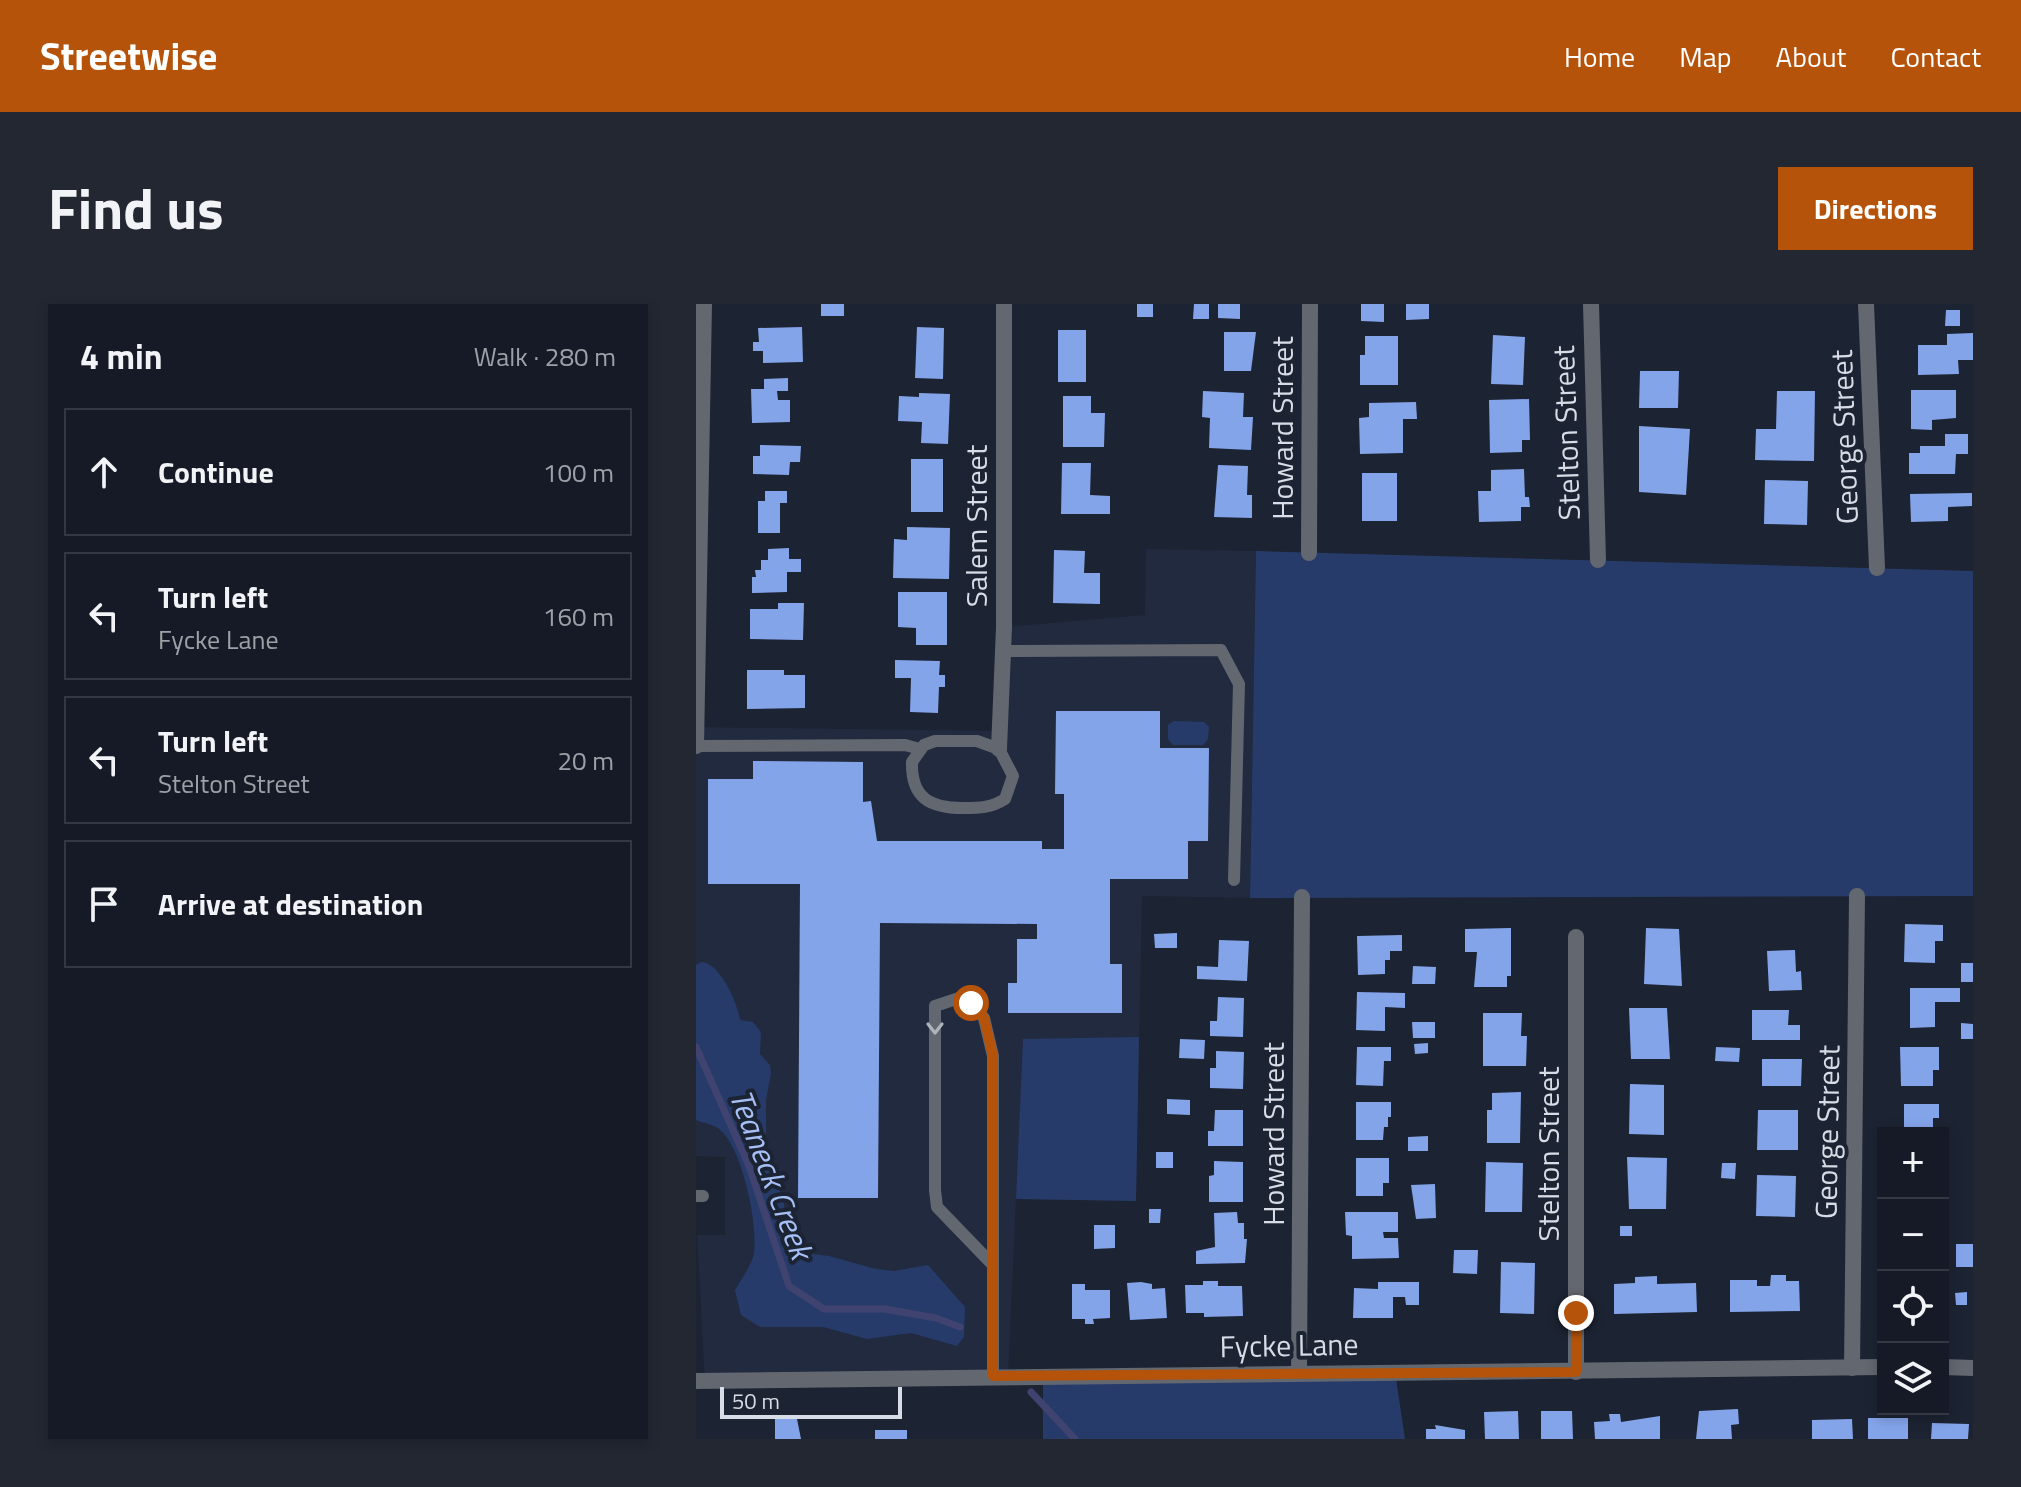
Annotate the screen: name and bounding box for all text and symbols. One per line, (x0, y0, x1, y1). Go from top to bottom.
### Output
text: Streetwise (40, 27, 218, 85)
text: Home (1564, 35, 1635, 78)
text: Map (1679, 35, 1732, 78)
text: About (1776, 35, 1846, 78)
text: Contact (1890, 35, 1981, 78)
text: Find us (48, 166, 224, 251)
button: Directions (1778, 167, 1973, 250)
text: 4 min (80, 330, 163, 382)
street label: Howard Street (1259, 336, 1305, 520)
text: Walk · 280 m (474, 337, 616, 376)
street label: Stelton Street (1540, 344, 1592, 521)
street label: George Street (1818, 349, 1870, 525)
street label: Salem Street (953, 444, 999, 607)
text: Continue (158, 449, 274, 495)
icon: ahead (82, 450, 126, 494)
text: 100 m (543, 453, 614, 492)
text: Turn left (158, 574, 268, 620)
icon: left (82, 594, 126, 638)
text: 160 m (543, 597, 614, 636)
text: Fycke Lane (158, 620, 279, 659)
text: Turn left (158, 718, 268, 764)
icon: left (82, 738, 126, 782)
text: 20 m (557, 741, 614, 780)
text: Stelton Street (158, 764, 310, 803)
text: Arrive at destination (158, 881, 423, 927)
icon: arrive (82, 882, 126, 926)
route start (953, 985, 989, 1021)
one-way arrow (926, 1022, 944, 1035)
street label: Howard Street (1250, 1042, 1296, 1226)
street label: George Street (1802, 1044, 1852, 1219)
street label: Stelton Street (1525, 1066, 1571, 1242)
water label: Teaneck Creek (718, 1082, 828, 1269)
map controls (1877, 1127, 1949, 1415)
button: + (1877, 1127, 1949, 1199)
button: − (1877, 1199, 1949, 1271)
button: locate (1877, 1271, 1949, 1343)
route end (1558, 1295, 1594, 1331)
street label: Fycke Lane (1219, 1321, 1359, 1369)
button: layers (1877, 1343, 1949, 1415)
scale bar (720, 1383, 902, 1419)
text: 50 m (732, 1384, 780, 1418)

